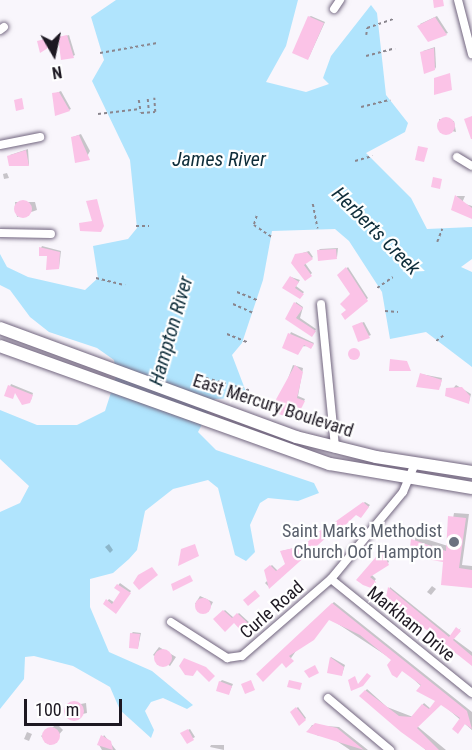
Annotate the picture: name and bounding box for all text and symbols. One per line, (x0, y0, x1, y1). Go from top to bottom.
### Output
north arrow (24, 24, 84, 84)
text: N (51, 62, 63, 82)
water label: James River (172, 147, 266, 171)
water label: Herberts Creek (327, 182, 425, 280)
water label: Hampton River (144, 274, 198, 388)
street label: East Mercury Boulevard (190, 370, 356, 442)
place label: Saint Marks Methodist Church Oof Hampton (282, 521, 442, 564)
marker: Saint Marks Methodist Church Oof Hampton (447, 535, 461, 549)
street label: Curle Road (236, 577, 308, 643)
street label: Markham Drive (363, 582, 459, 666)
scale bar (27, 687, 124, 725)
text: 100 m (35, 699, 79, 720)

